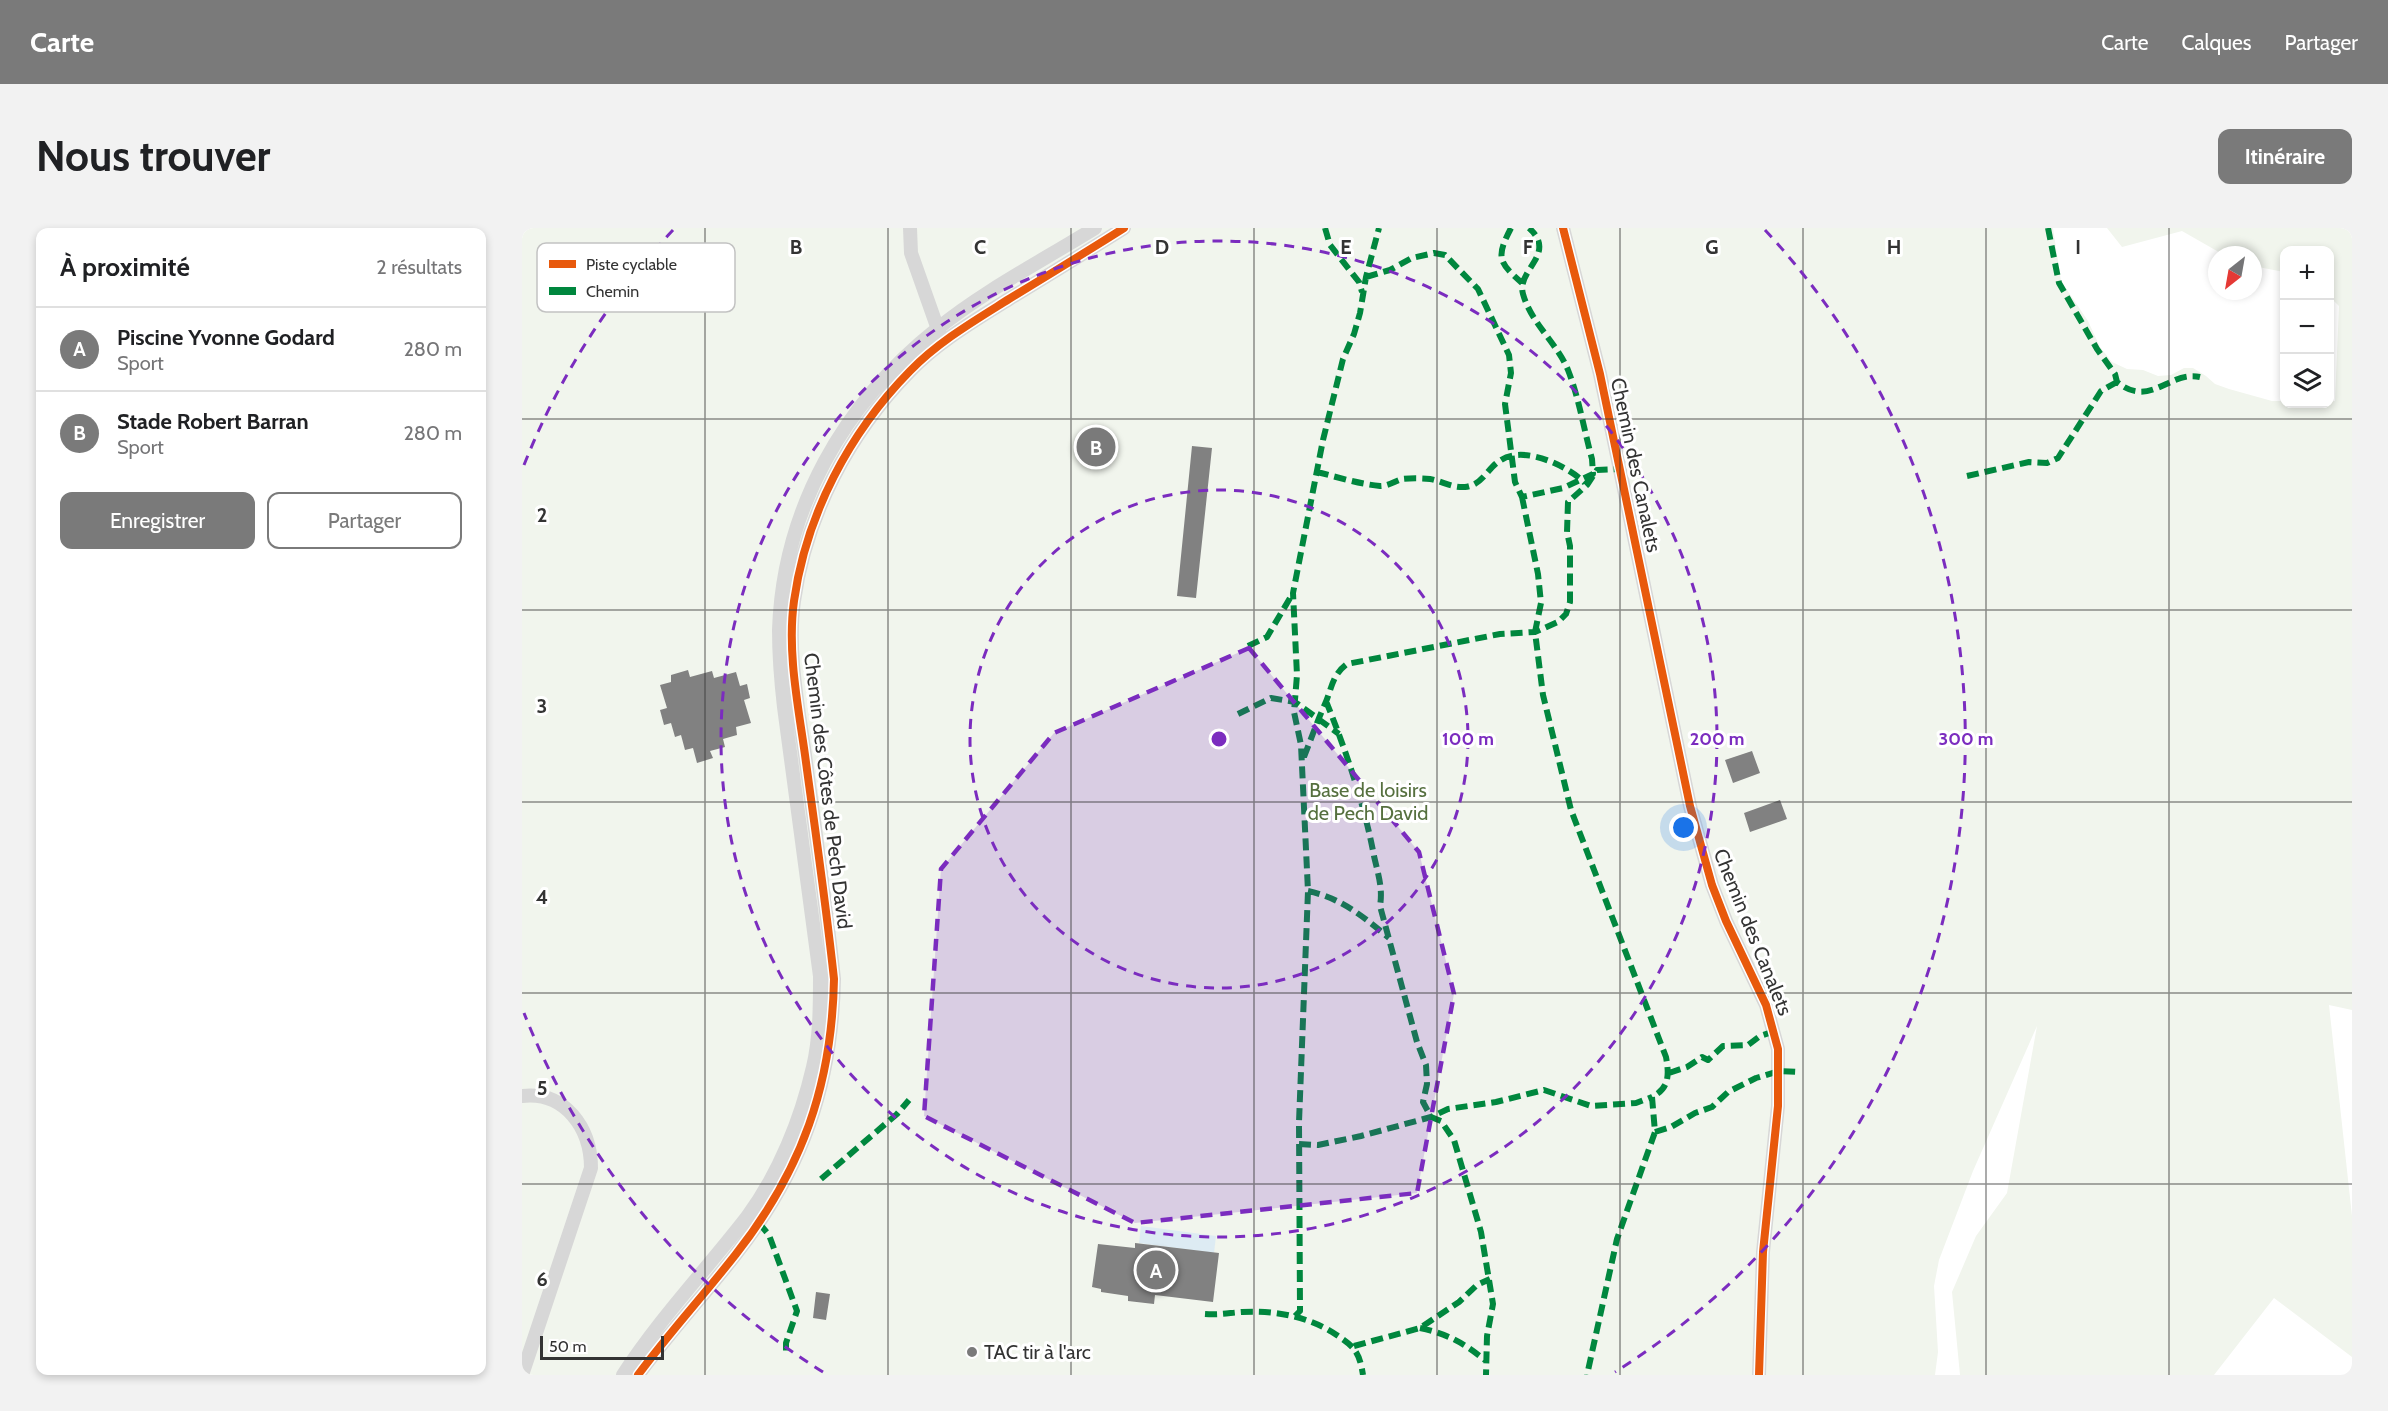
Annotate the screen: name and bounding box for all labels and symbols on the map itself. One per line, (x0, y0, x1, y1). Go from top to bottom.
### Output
text: B (790, 235, 802, 259)
text: C (974, 235, 986, 259)
text: D (1155, 235, 1169, 259)
text: E (1340, 235, 1352, 259)
text: F (1523, 235, 1534, 259)
text: G (1705, 235, 1719, 259)
text: H (1887, 235, 1901, 259)
text: I (2075, 235, 2081, 259)
legend (537, 243, 735, 312)
north arrow (2208, 246, 2262, 300)
text: Piste cyclable (586, 255, 677, 274)
text: Chemin (586, 282, 639, 301)
street label: Chemin des Canalets (1606, 376, 1666, 554)
pin: B (1076, 424, 1116, 470)
text: 2 (537, 503, 547, 527)
street label: Chemin des Côtes de Pech David (799, 652, 857, 930)
text: 3 (537, 694, 547, 718)
text: 100 m (1442, 728, 1494, 750)
text: 200 m (1690, 728, 1744, 750)
text: 300 m (1939, 728, 1993, 750)
centre of rings (1209, 729, 1229, 749)
park label: Base de loisirs de Pech David (1308, 778, 1428, 825)
your location (1669, 813, 1698, 842)
street label: Chemin des Canalets (1709, 845, 1797, 1019)
text: 4 (536, 885, 548, 909)
text: 5 (537, 1076, 547, 1100)
pin: A (1136, 1248, 1176, 1292)
text: 6 (536, 1267, 548, 1291)
scale bar (540, 1333, 664, 1360)
place label: TAC tir à l'arc (984, 1340, 1091, 1364)
marker: TAC tir à l'arc (965, 1345, 979, 1359)

